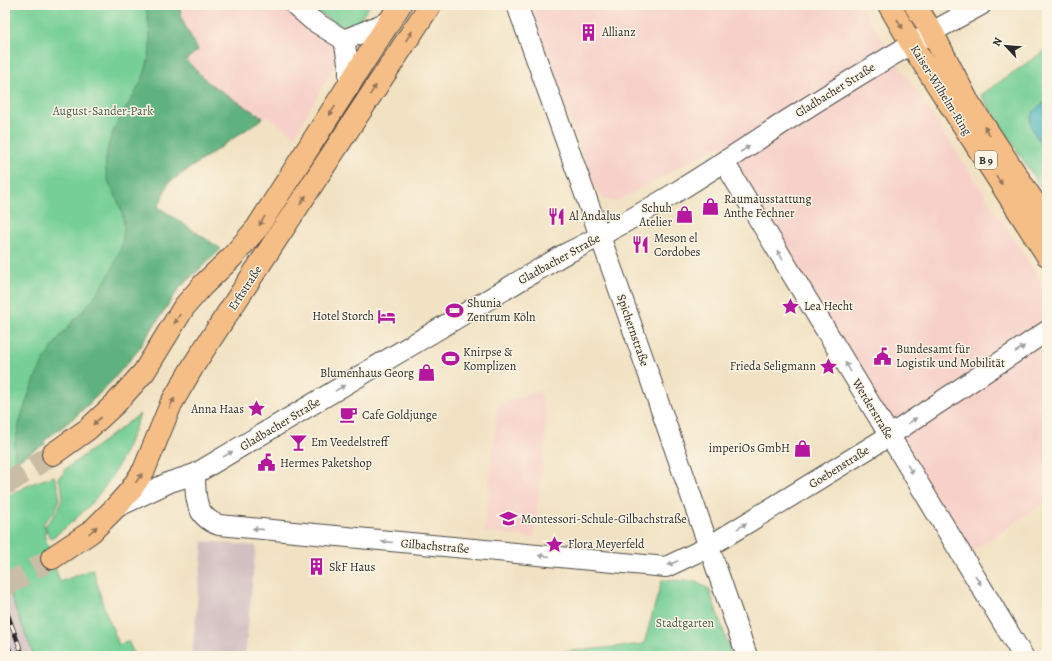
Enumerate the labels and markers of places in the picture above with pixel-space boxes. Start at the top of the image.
building icon: Allianz [579,22,599,42]
place label: Allianz [601,24,636,40]
place label: Raumausstattung Anthe Fechner [723,191,811,221]
shop icon: Raumausstattung Anthe Fechner [701,196,721,216]
place label: Schuh Atelier [638,200,673,230]
shop icon: Schuh Atelier [675,205,695,225]
restaurant icon: Al Andalus [546,206,566,226]
place label: Al Andalus [568,208,621,224]
place label: Meson el Cordobes [654,230,701,260]
restaurant icon: Meson el Cordobes [631,235,651,255]
place label: Shunia Zentrum Köln [467,295,536,325]
place icon: Lea Hecht [781,296,801,316]
place label: Lea Hecht [804,298,853,314]
sports icon: Shunia Zentrum Köln [444,300,464,320]
hotel icon: Hotel Storch [377,306,397,326]
place label: Hotel Storch [312,308,375,324]
place label: Bundesamt für Logistik und Mobilität [896,341,1005,371]
place label: Knirpse & Komplizen [463,344,517,374]
public building icon: Bundesamt für Logistik und Mobilität [873,346,893,366]
sports icon: Knirpse & Komplizen [440,349,460,369]
place icon: Frieda Seligmann [819,356,839,376]
place label: Frieda Seligmann [730,358,816,374]
shop icon: Blumenhaus Georg [417,363,437,383]
place label: Blumenhaus Georg [320,365,414,381]
place icon: Anna Haas [247,399,267,419]
place label: Anna Haas [190,401,244,417]
cafe icon: Cafe Goldjunge [339,405,359,425]
place label: Cafe Goldjunge [362,407,437,423]
bar icon: Em Veedelstreff [288,432,308,452]
place label: Em Veedelstreff [311,434,390,450]
shop icon: imperiOs GmbH [793,438,813,458]
place label: imperiOs GmbH [709,440,790,456]
public building icon: Hermes Paketshop [257,453,277,473]
place label: Hermes Paketshop [280,455,372,471]
school or university icon: Montessori-Schule-Gilbachstraße [498,509,518,529]
place label: Montessori-Schule-Gilbachstraße [521,511,687,527]
place icon: Flora Meyerfeld [545,534,565,554]
place label: Flora Meyerfeld [568,536,645,552]
building icon: SkF Haus [306,557,326,577]
place label: SkF Haus [329,559,376,575]

